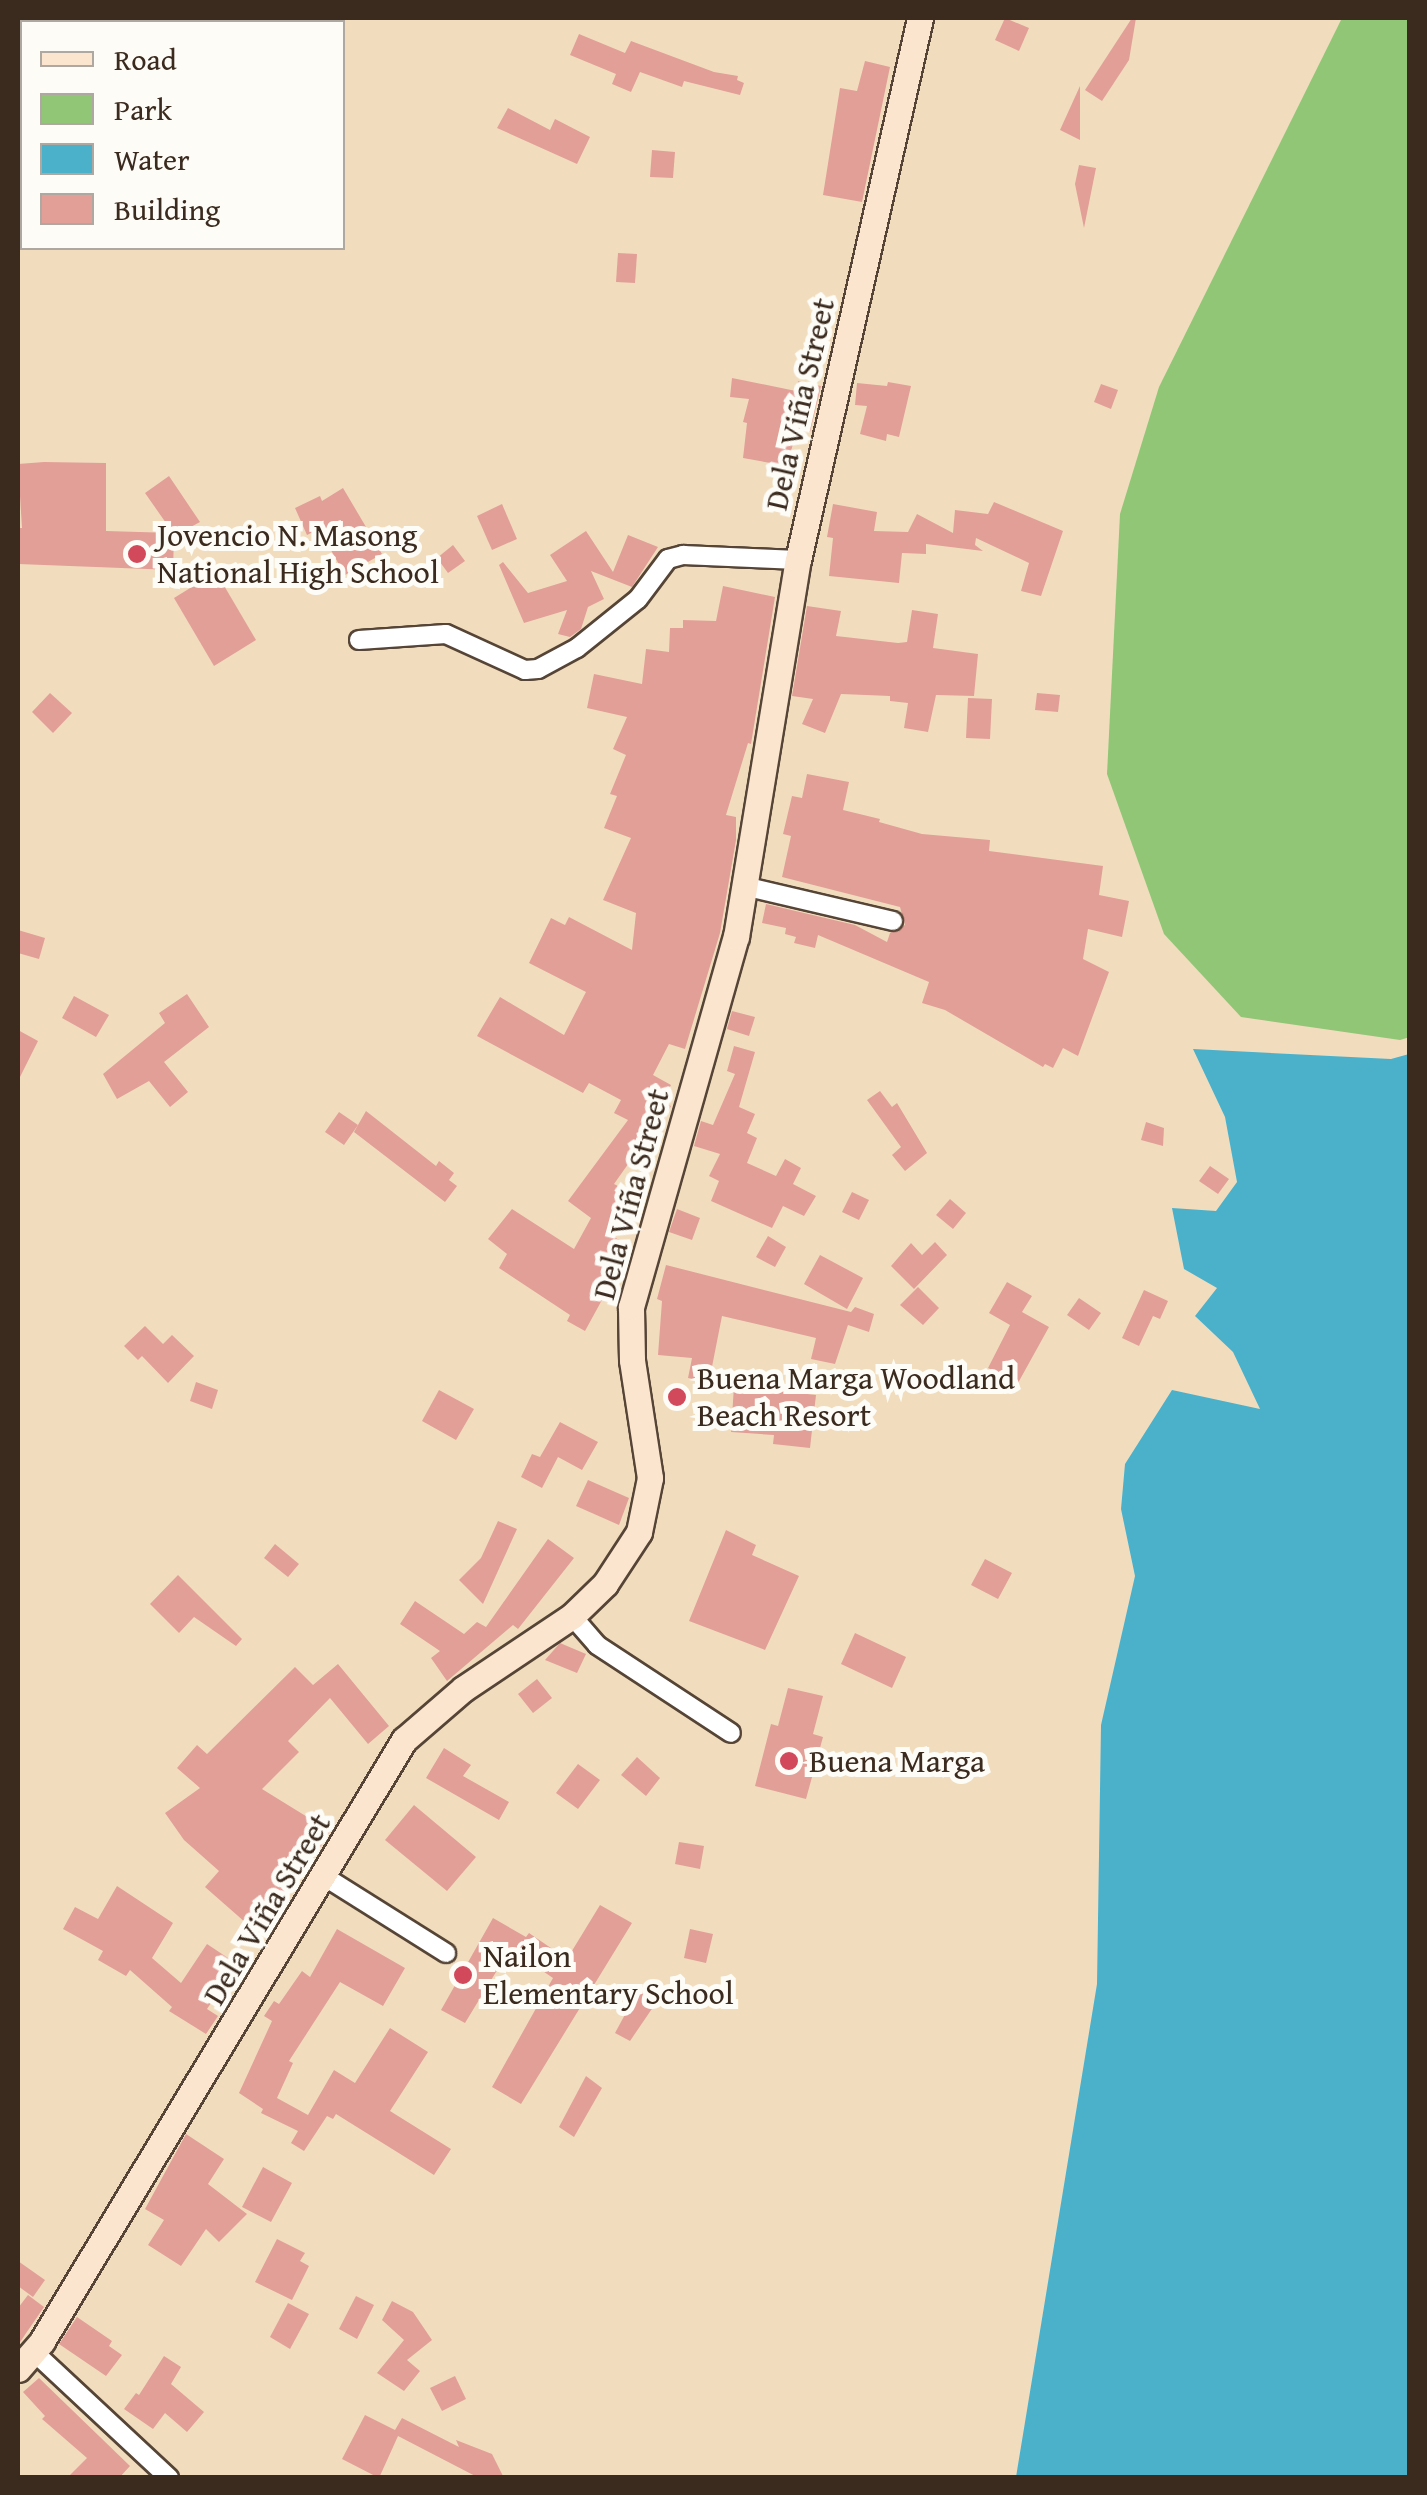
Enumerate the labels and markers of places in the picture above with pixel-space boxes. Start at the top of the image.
place label: Jovencio N. Masong National High School [157,517,439,592]
marker: Jovencio N. Masong National High School [126,543,148,565]
place label: Buena Marga Woodland Beach Resort [697,1360,1015,1435]
marker: Buena Marga Woodland Beach Resort [666,1386,688,1408]
place label: Buena Marga [809,1742,985,1780]
marker: Buena Marga [778,1750,800,1772]
place label: Nailon Elementary School [483,1938,734,2013]
marker: Nailon Elementary School [452,1964,474,1986]

